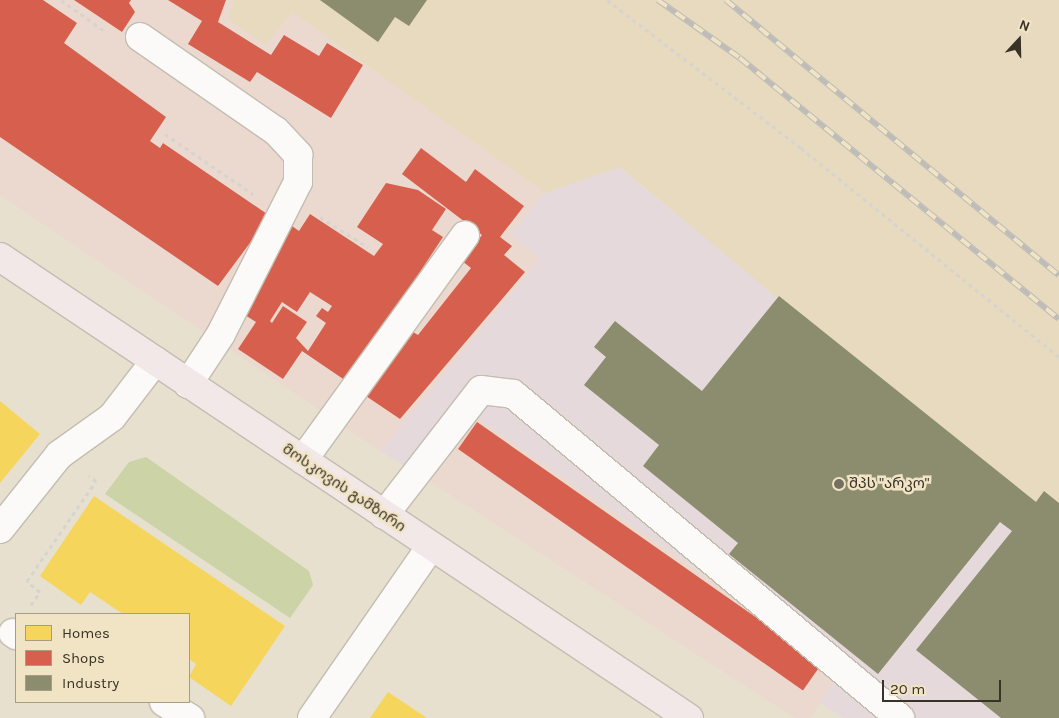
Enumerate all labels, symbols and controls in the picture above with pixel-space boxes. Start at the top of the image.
north arrow [994,15,1044,65]
text: N [1017,16,1032,35]
street label: მოსკოვის გამზირი [279,440,409,536]
place label: შპს "არკო" [849,475,929,493]
marker: შპს "არკო" [833,478,845,490]
legend [15,613,190,703]
text: Homes [62,624,110,642]
text: Shops [62,649,105,667]
scale bar [884,670,1003,702]
text: Industry [62,674,119,692]
text: 20 m [890,680,925,698]

